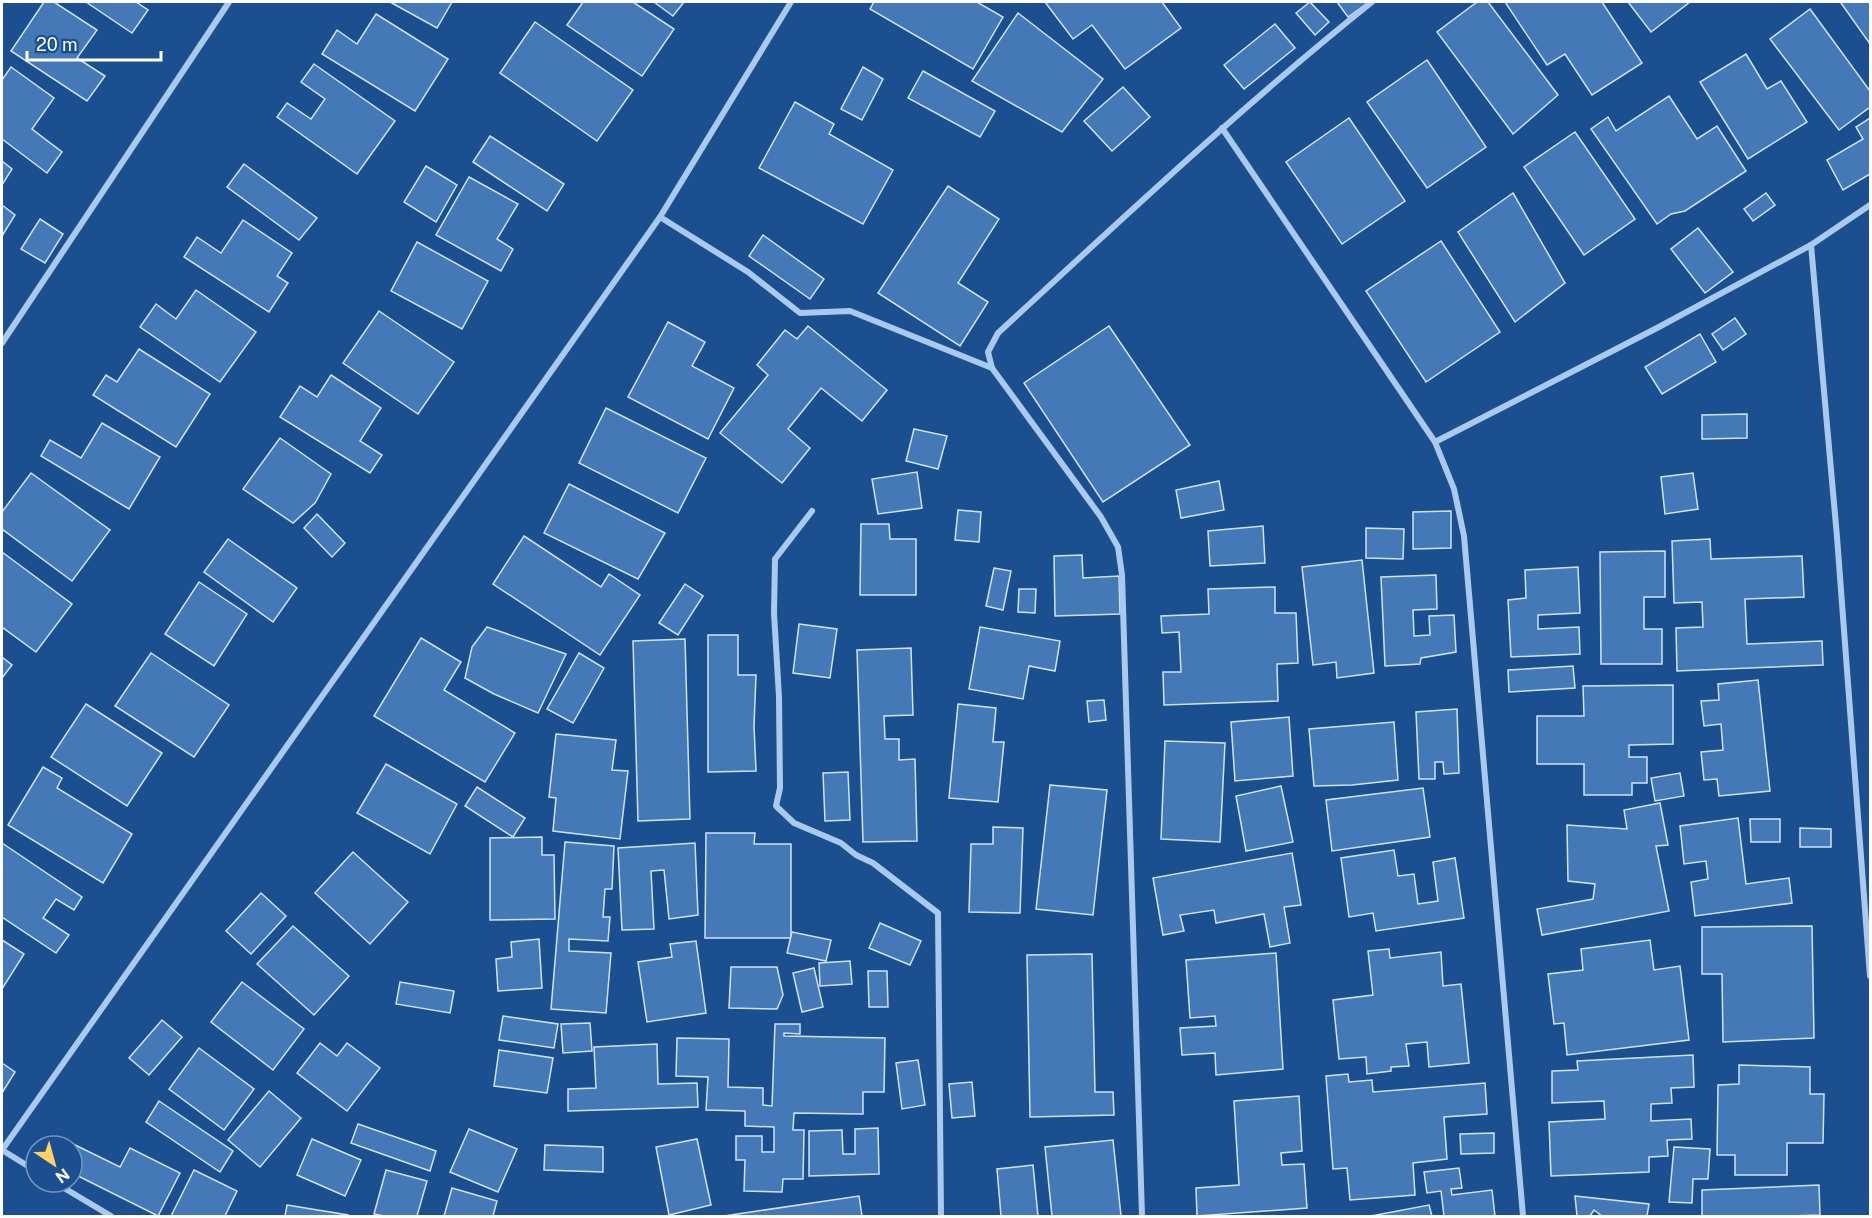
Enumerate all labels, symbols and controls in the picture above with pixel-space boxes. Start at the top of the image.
scale bar [27,24,160,62]
text: 20 m [36,34,78,55]
north arrow [24,1134,84,1194]
text: N [52,1164,73,1187]

